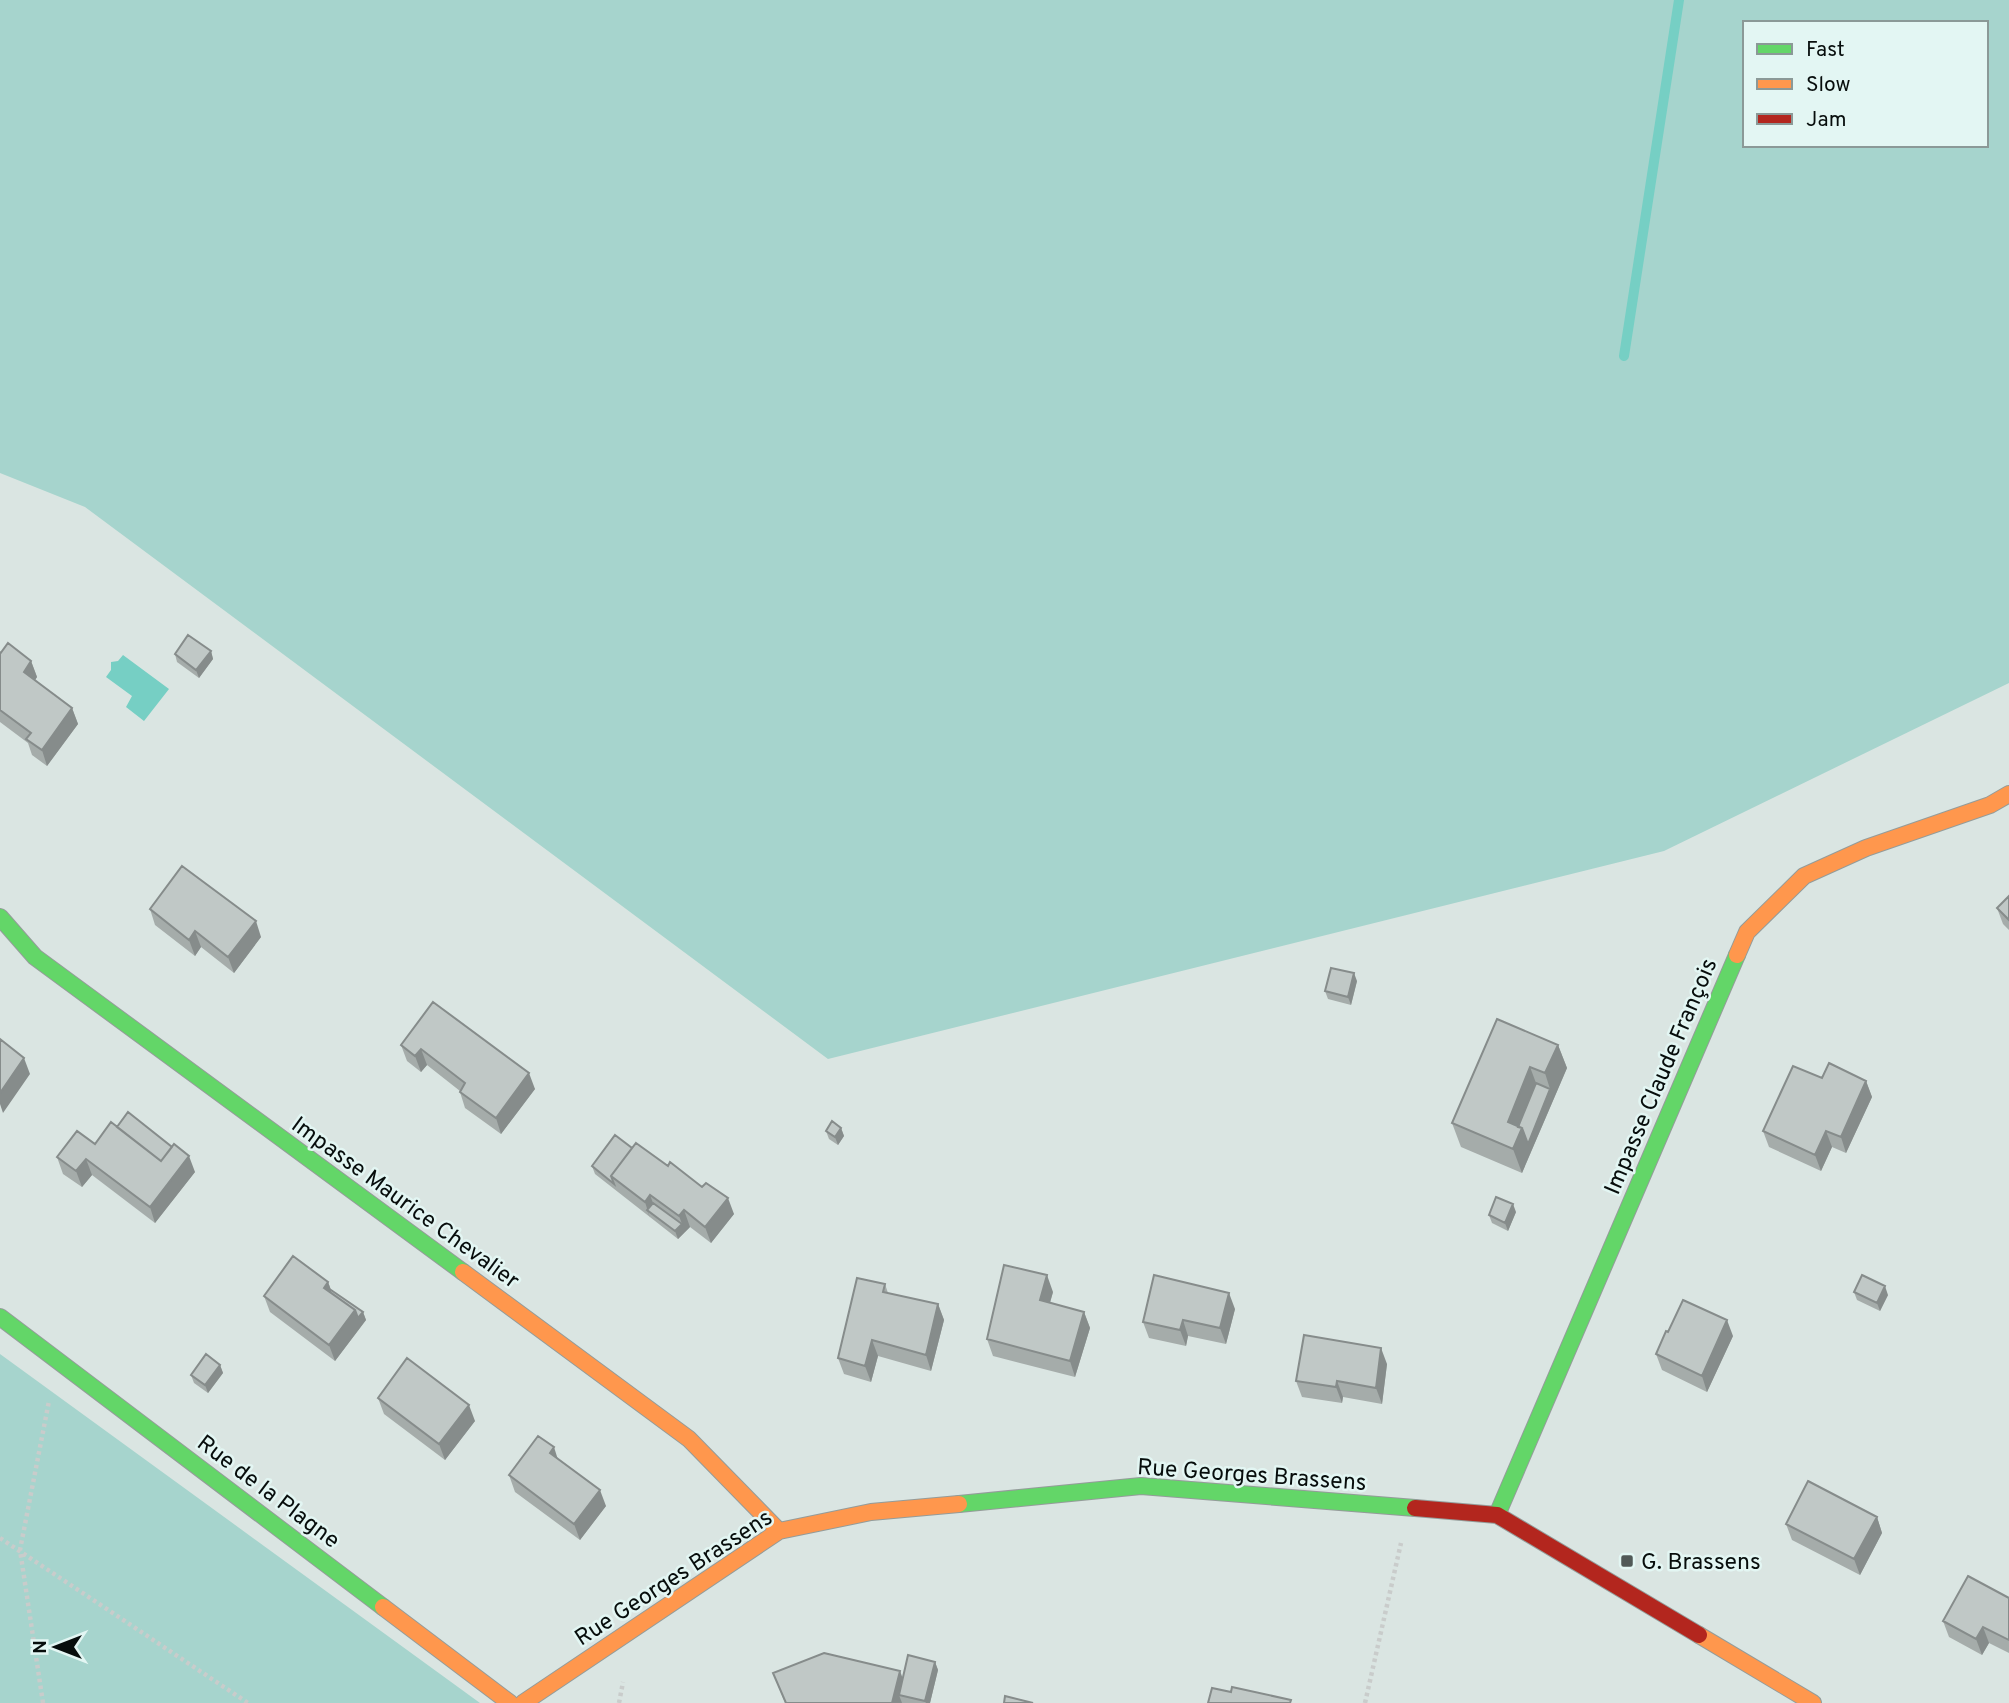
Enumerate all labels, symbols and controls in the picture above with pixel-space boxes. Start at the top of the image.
legend [1743,21,1988,147]
text: Fast [1806,37,1845,64]
text: Slow [1806,72,1851,99]
text: Jam [1806,107,1847,134]
street label: Impasse Claude François [1599,954,1725,1199]
street label: Impasse Maurice Chevalier [285,1112,524,1297]
street label: Rue de la Plagne [190,1430,345,1556]
street label: Rue Georges Brassens [1136,1454,1367,1499]
street label: Rue Georges Brassens [570,1504,779,1654]
place label: G. Brassens [1641,1549,1761,1578]
marker: G. Brassens [1619,1553,1635,1569]
north arrow [21,1612,91,1682]
text: N [29,1640,53,1654]

